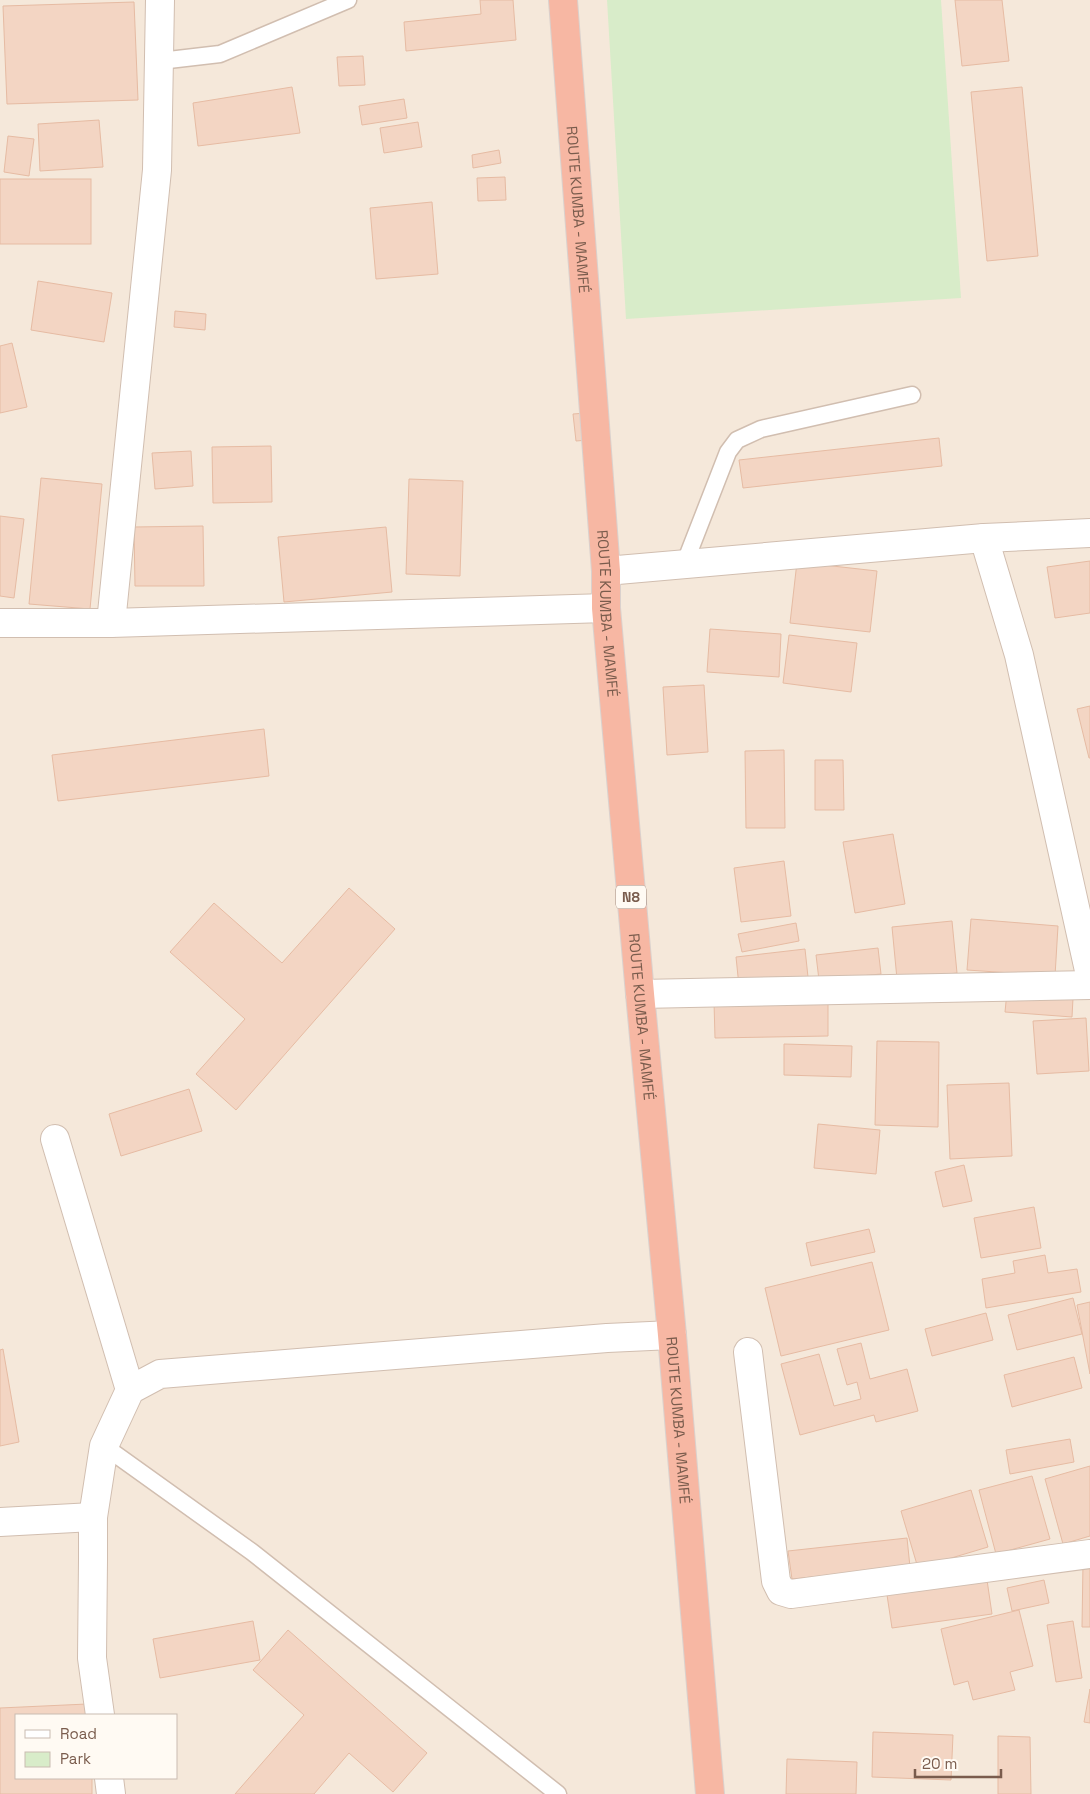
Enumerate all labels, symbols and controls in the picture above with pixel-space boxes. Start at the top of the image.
street label: ROUTE KUMBA - MAMFÉ [563,125,595,294]
street label: ROUTE KUMBA - MAMFÉ [593,529,623,698]
road number: N8 [616,886,646,909]
street label: ROUTE KUMBA - MAMFÉ [625,932,659,1101]
street label: ROUTE KUMBA - MAMFÉ [663,1336,695,1504]
legend [15,1714,178,1779]
text: Road [60,1724,97,1743]
scale bar [915,1746,1001,1778]
text: Park [60,1749,91,1768]
text: 20 m [922,1754,957,1773]

